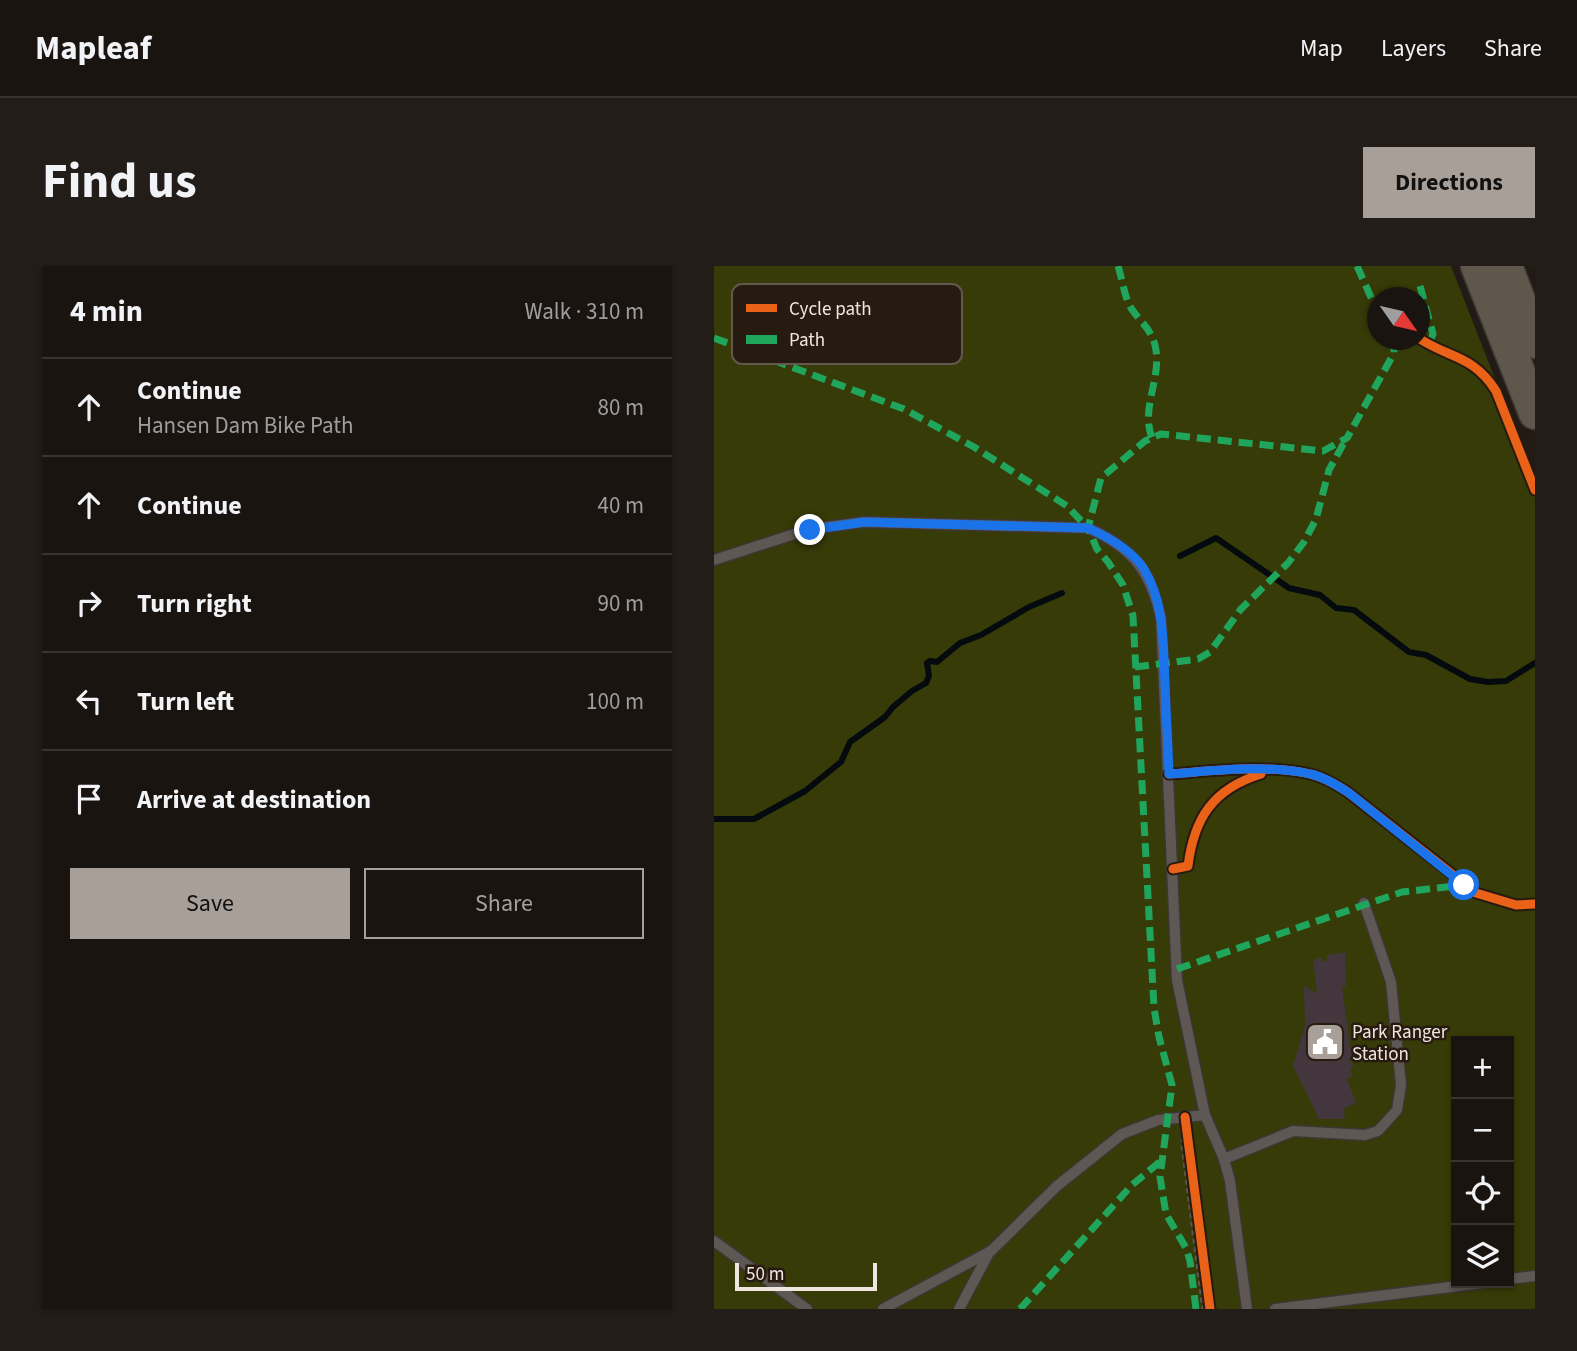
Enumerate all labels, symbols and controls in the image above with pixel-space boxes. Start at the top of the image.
text: Mapleaf [35,25,151,72]
text: Map [1300,31,1343,66]
text: Layers [1381,31,1446,66]
text: Share [1484,31,1542,66]
text: Find us [42,147,197,217]
button: Directions [1363,147,1535,218]
legend [732,284,962,364]
north arrow [1367,287,1430,350]
text: 4 min [70,290,143,333]
text: Walk · 310 m [525,295,644,328]
text: Cycle path [789,296,871,323]
text: Path [789,327,825,354]
text: Continue [137,372,242,409]
icon: ahead [70,388,108,426]
text: 80 m [597,391,644,424]
text: Hansen Dam Bike Path [137,409,354,442]
icon: ahead [70,486,108,524]
text: Continue [137,487,242,524]
text: 40 m [597,489,644,522]
route end [794,514,825,545]
icon: right [70,584,108,622]
text: Turn right [137,585,252,622]
text: 90 m [597,587,644,620]
icon: left [70,682,108,720]
text: Turn left [137,683,234,720]
text: 100 m [586,685,644,718]
icon: arrive [70,780,108,818]
text: Arrive at destination [137,781,371,818]
button: Save [70,868,350,939]
button: Share [364,868,644,939]
route start [1448,869,1479,900]
place label: Park Ranger Station [1352,1019,1448,1068]
public building icon: Park Ranger Station [1304,1021,1346,1063]
map controls [1451,1036,1514,1288]
button: + [1451,1036,1514,1099]
button: − [1451,1099,1514,1162]
button: locate [1451,1162,1514,1225]
button: layers [1451,1225,1514,1288]
scale bar [735,1260,877,1292]
text: 50 m [746,1261,784,1288]

